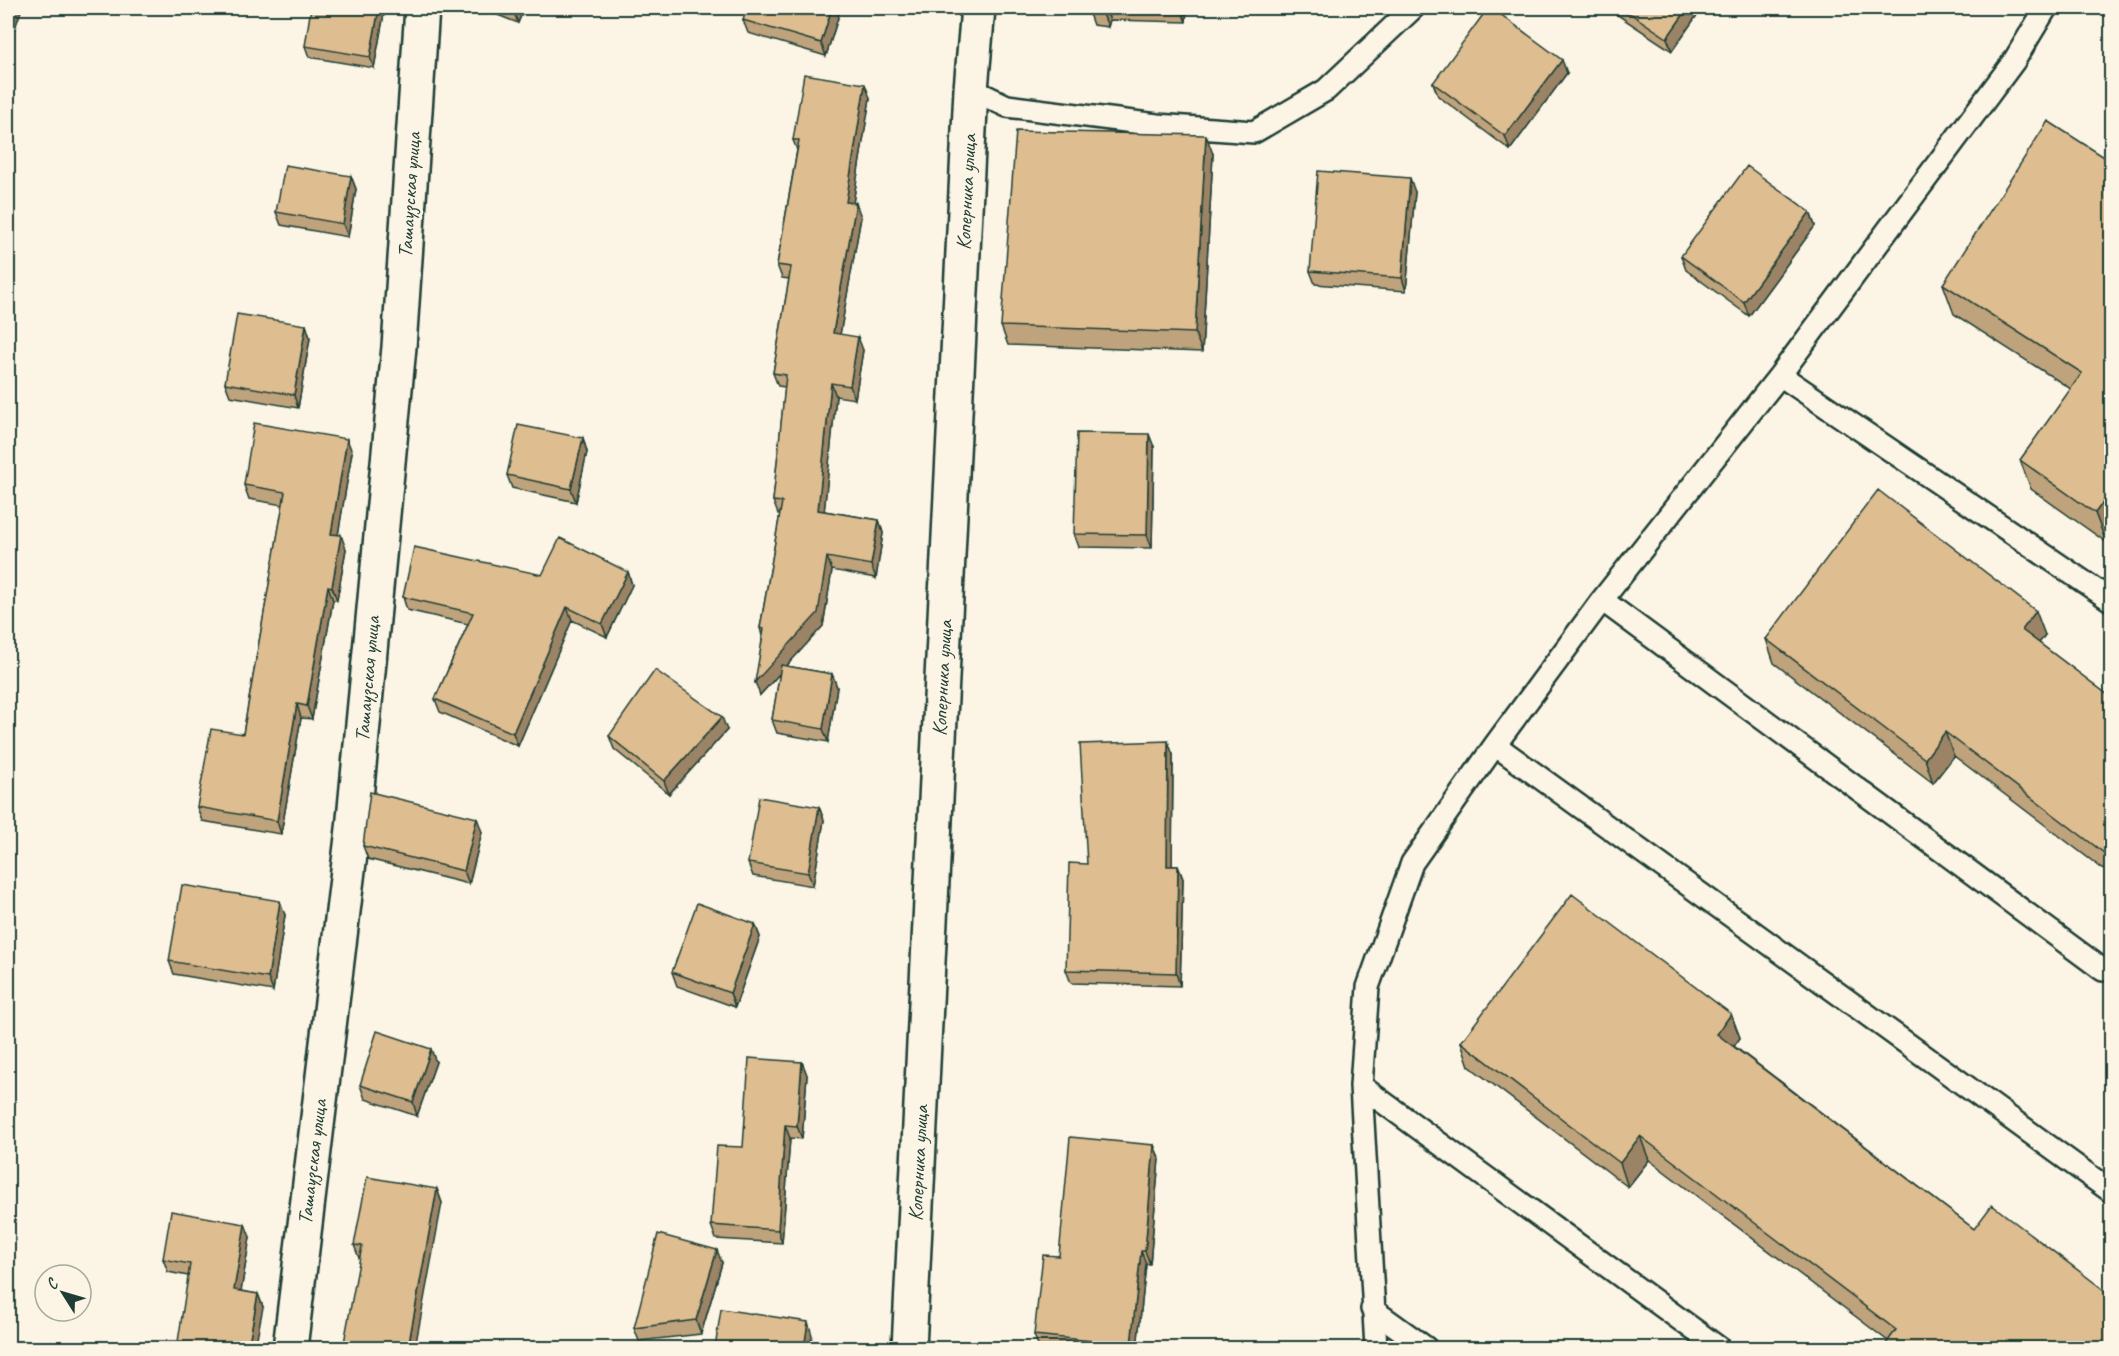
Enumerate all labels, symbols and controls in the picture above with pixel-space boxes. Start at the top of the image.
street label: Ташаузская улица [392,130,426,259]
street label: Коперника улица [950,132,982,250]
street label: Ташаузская улица [349,614,386,743]
street label: Коперника улица [926,618,958,736]
street label: Ташаузская улица [291,1096,333,1226]
street label: Коперника улица [902,1103,934,1221]
north arrow [33,1263,93,1323]
text: С [41,1274,63,1294]

